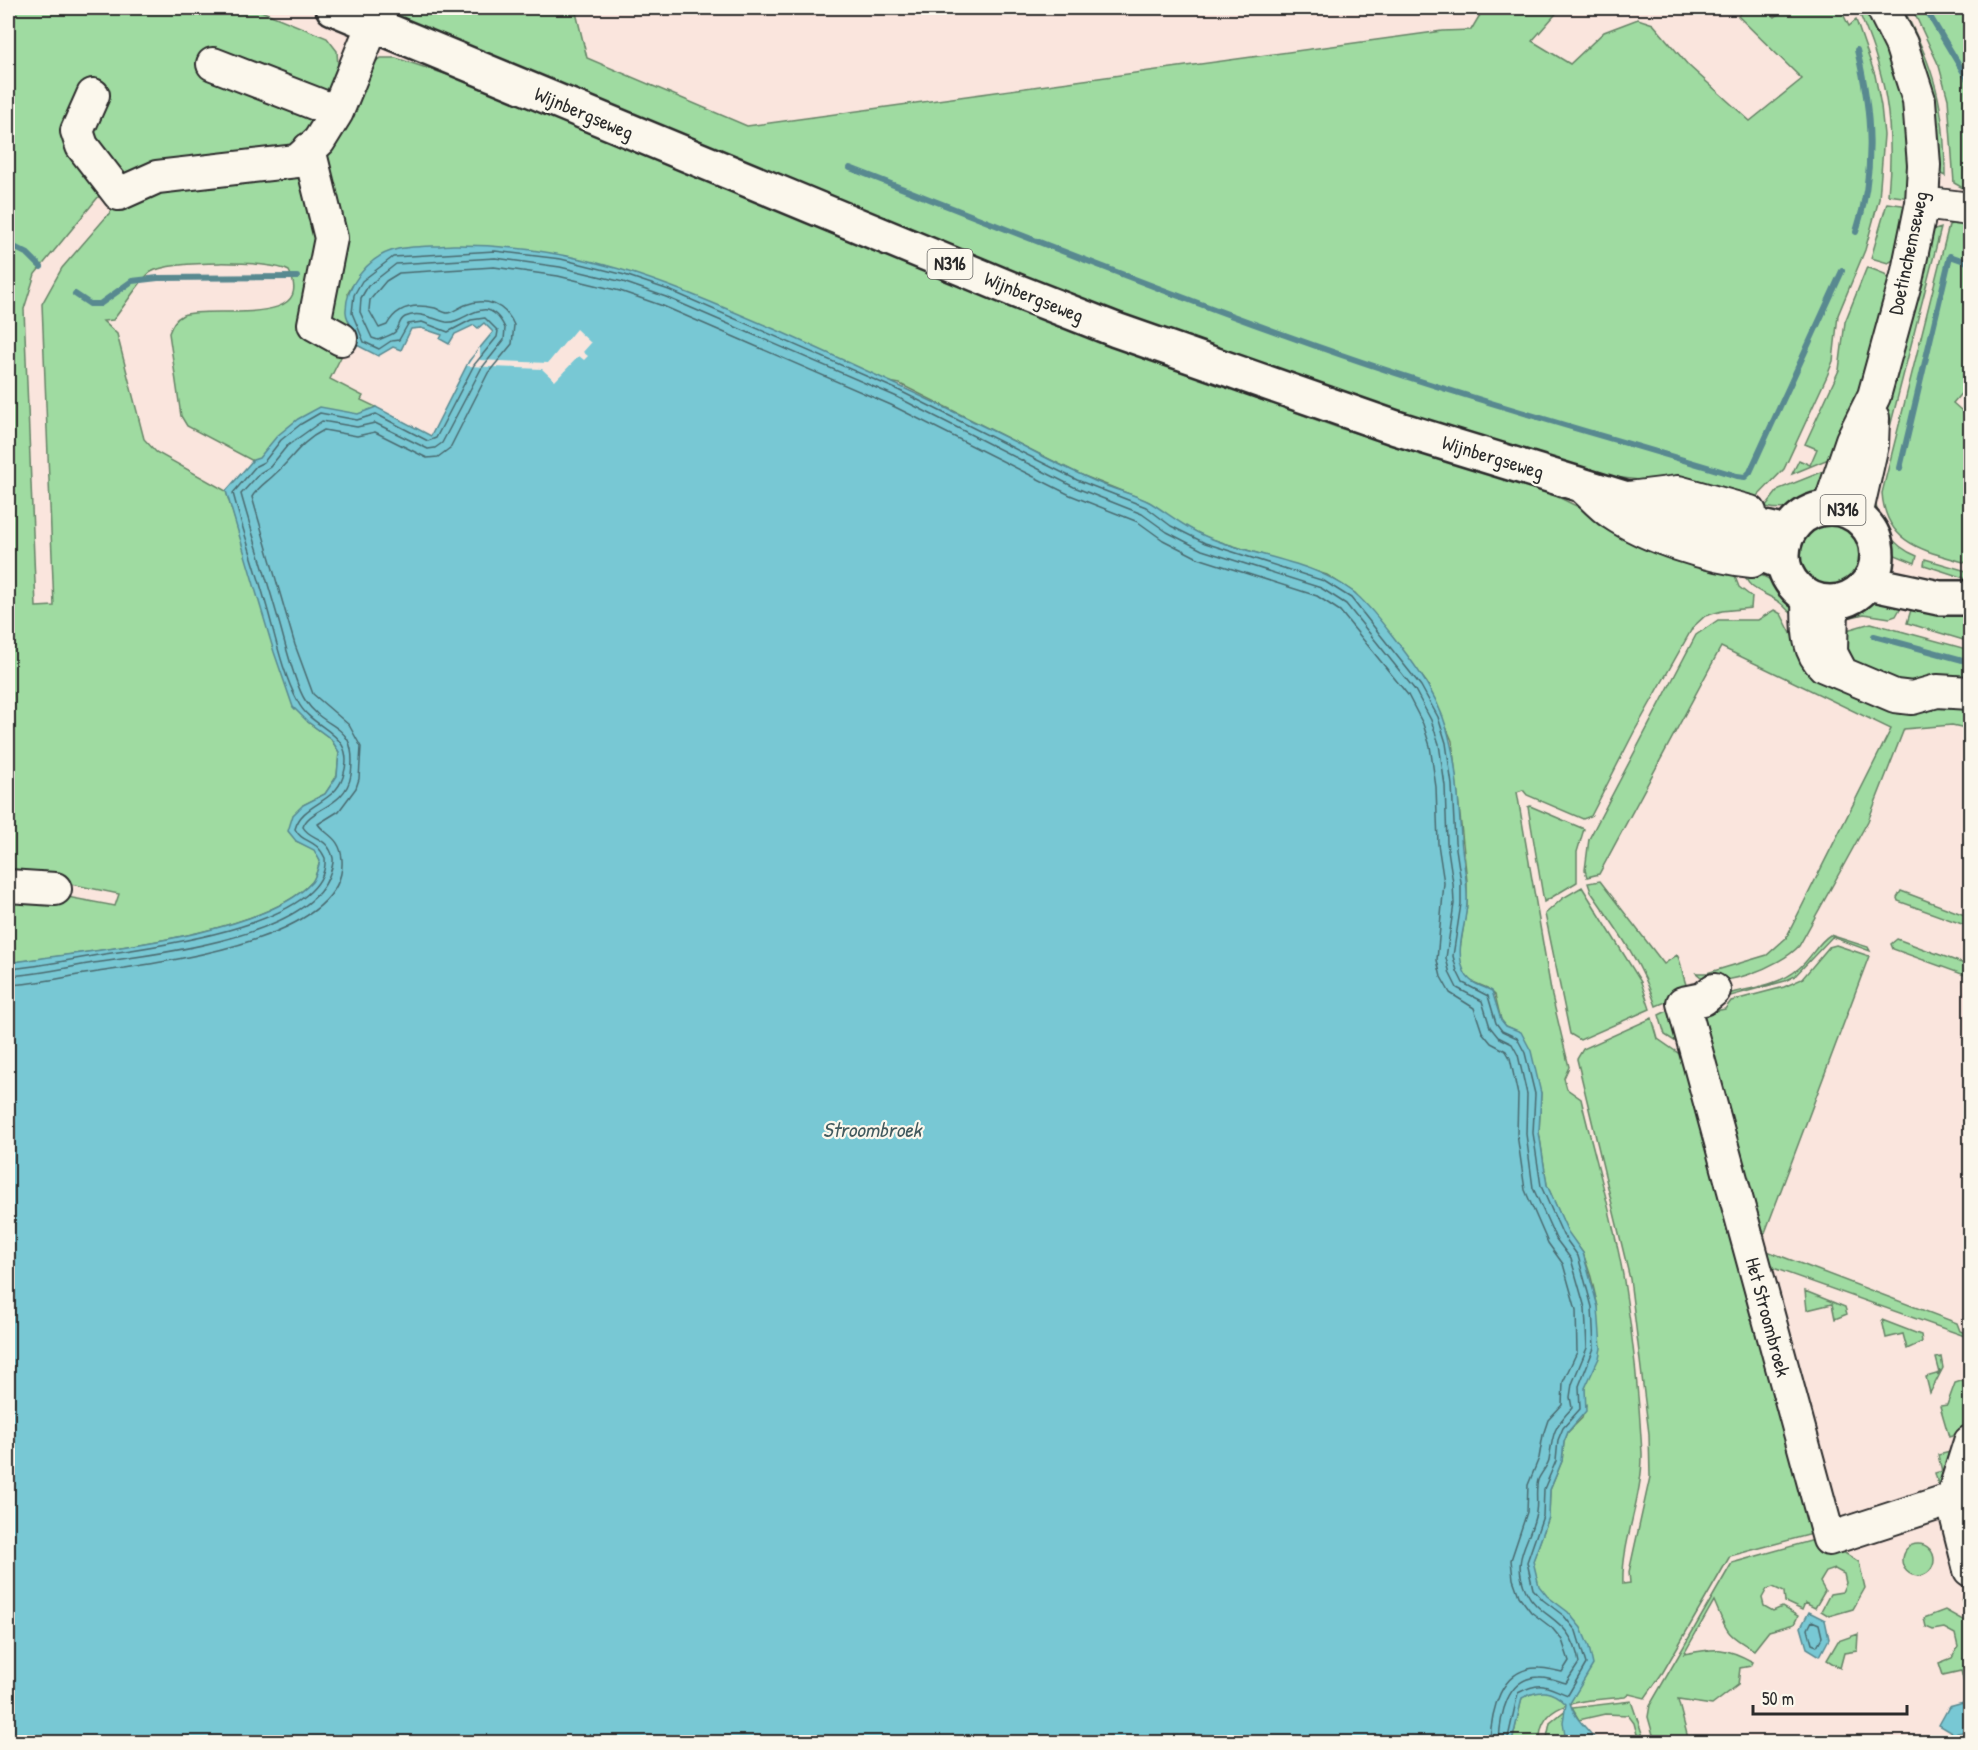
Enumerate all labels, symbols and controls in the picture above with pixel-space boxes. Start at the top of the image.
street label: Wijnbergseweg [531,80,638,146]
street label: Doetinchemseweg [1881,189,1934,317]
road number: N316 [928,249,972,279]
street label: Wijnbergseweg [980,264,1088,329]
street label: Wijnbergseweg [1439,428,1547,485]
road number: N316 [1820,495,1866,525]
water label: Stroombroek [823,1115,923,1144]
street label: Het Stroombroek [1740,1254,1797,1380]
scale bar [1753,1678,1908,1716]
text: 50 m [1762,1686,1794,1711]

